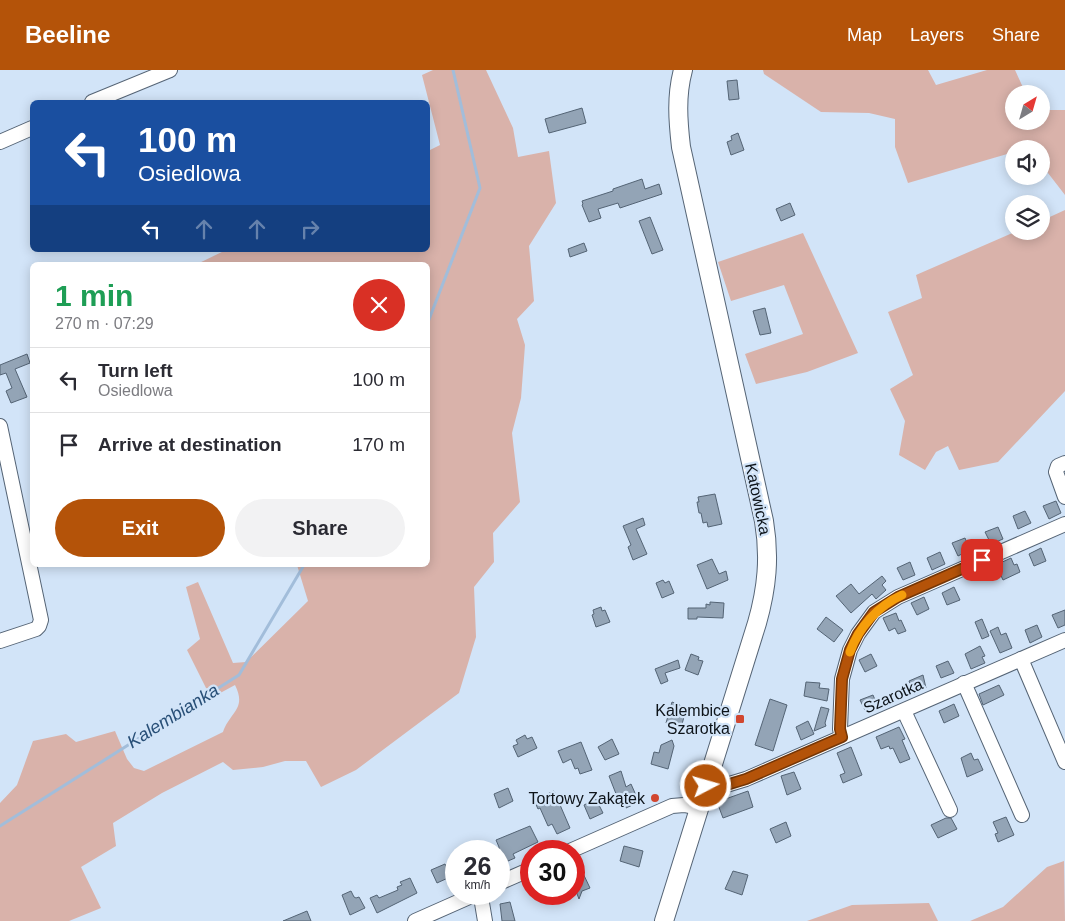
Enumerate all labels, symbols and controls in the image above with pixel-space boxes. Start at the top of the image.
text: Beeline [25,21,110,48]
text: Map [847,25,882,45]
text: Layers [910,25,964,45]
text: Share [992,25,1040,45]
north arrow [1005,85,1050,130]
map controls [1005,85,1050,240]
icon: left [55,120,120,185]
text: 100 m [138,120,237,159]
button: sound [1005,140,1050,185]
text: Osiedlowa [138,161,241,186]
button: layers [1005,195,1050,240]
icon: left [137,215,165,243]
icon: ahead [190,215,218,243]
icon: ahead [243,215,271,243]
icon: right [296,215,324,243]
text: 1 min [55,279,133,312]
button: close [353,279,405,331]
text: 270 m · 07:29 [55,315,154,332]
text: Turn left [98,360,173,381]
icon: left [55,366,83,394]
text: 100 m [352,369,405,390]
text: Osiedlowa [98,382,173,399]
icon: arrive [55,431,83,459]
text: Arrive at destination [98,434,282,455]
text: 170 m [352,434,405,455]
street label: Katowicka [742,462,774,537]
button: Exit [55,499,225,557]
button: Share [235,499,405,557]
pin [961,539,1003,581]
icon: arrive [968,546,996,574]
street label: Szarotka [861,675,925,717]
water label: Kalembianka [124,680,222,752]
place label: Kalembice Szarotka [655,702,730,737]
marker: Kalembice Szarotka [734,713,746,725]
position arrow [679,759,731,811]
place label: Tortowy Zakątek [529,790,646,807]
marker: Tortowy Zakątek [649,792,661,804]
speed limit sign: 30 [520,840,585,905]
text: 26 [464,852,491,880]
text: km/h [464,878,491,892]

